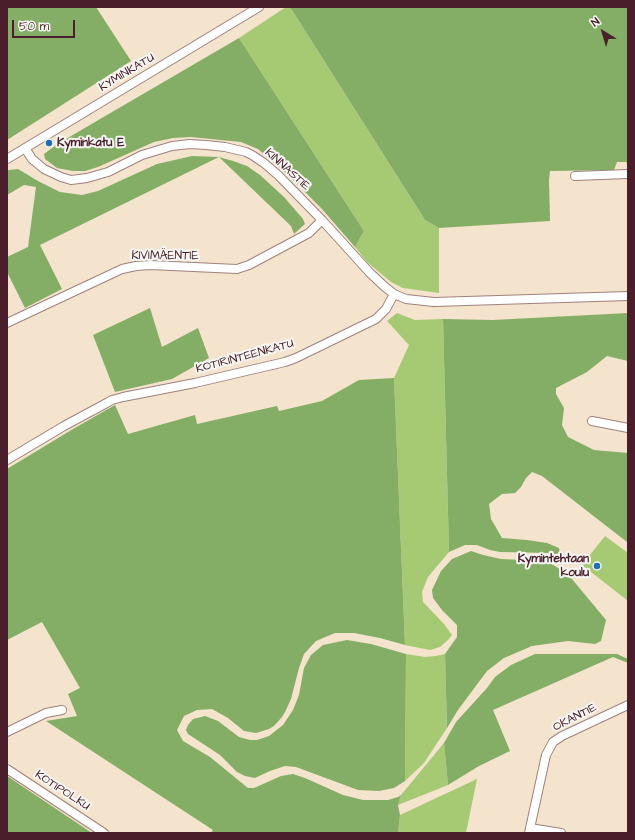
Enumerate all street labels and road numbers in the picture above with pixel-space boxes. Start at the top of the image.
street label: KYMINKATU [97,51,157,95]
street label: KINNASTIE [261,146,313,194]
street label: KIVIMÄENTIE [131,249,199,263]
street label: KOTIRINTEENKATU [194,337,296,377]
street label: OKANTIE [551,701,599,735]
street label: KOTIPOLKU [32,768,92,814]

